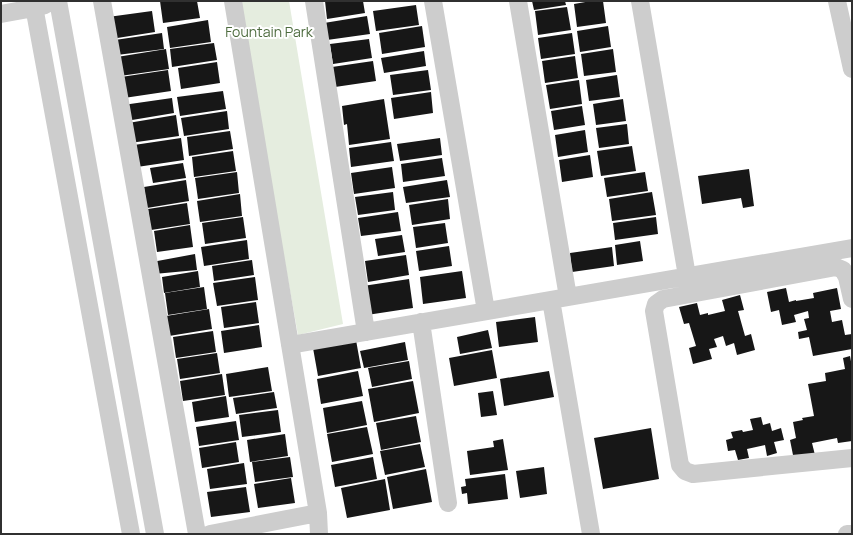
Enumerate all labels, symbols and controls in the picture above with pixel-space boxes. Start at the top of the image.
park label: Fountain Park [225,22,314,41]

